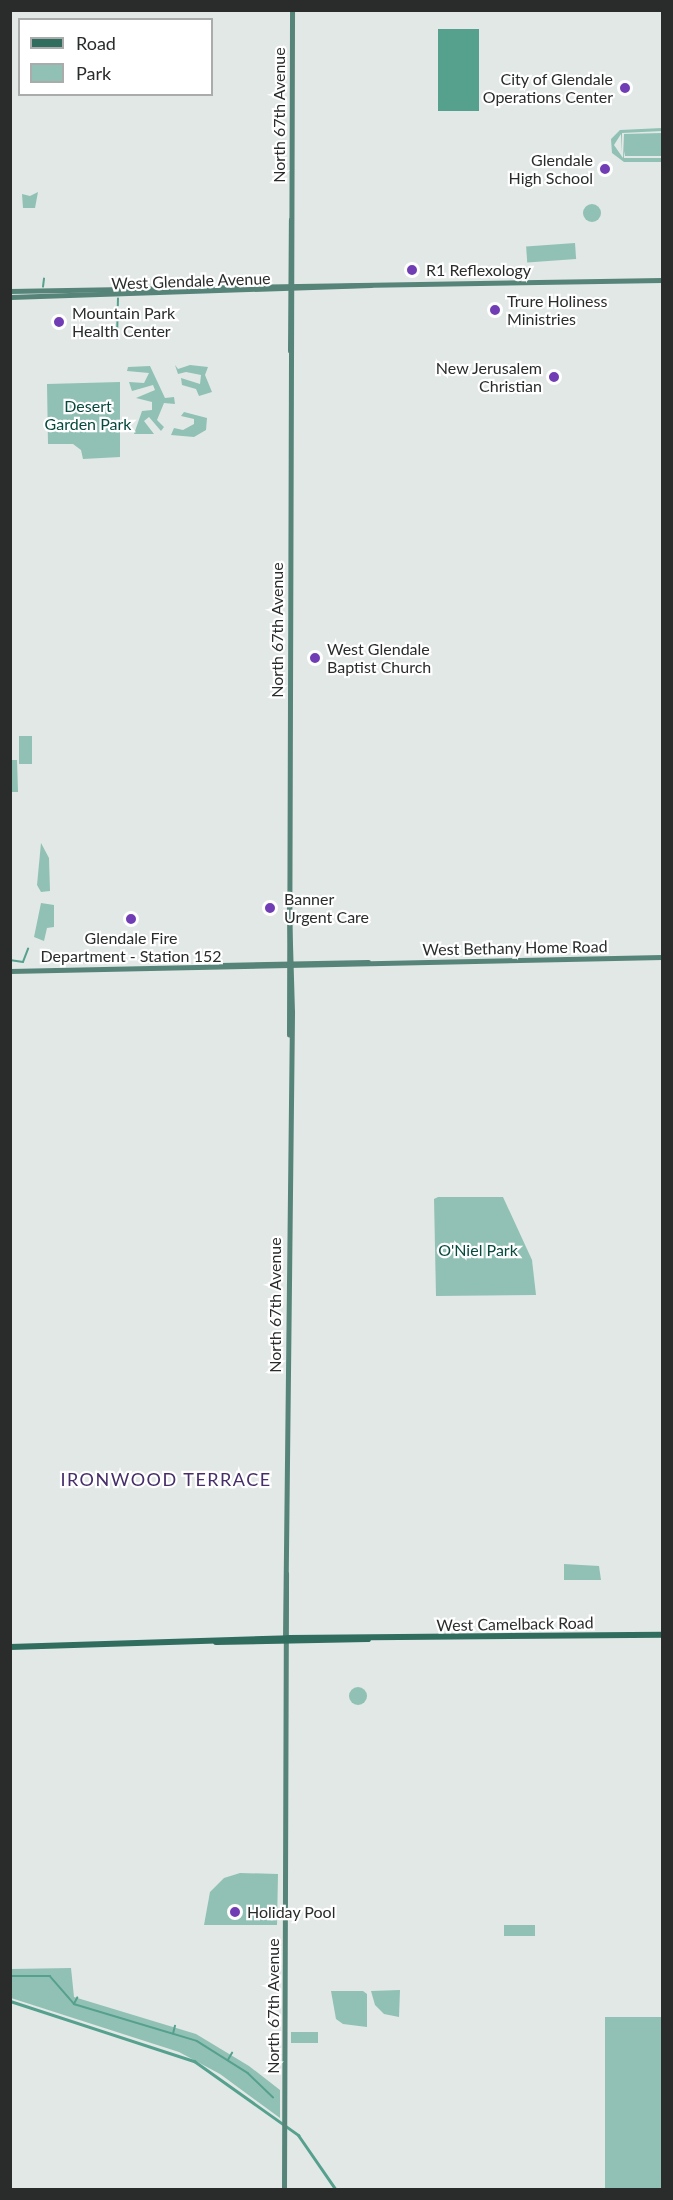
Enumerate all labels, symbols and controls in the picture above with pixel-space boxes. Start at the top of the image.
legend [18,18,213,96]
text: Road [76,32,116,54]
street label: North 67th Avenue [269,47,289,183]
text: Park [76,62,111,84]
place label: City of Glendale Operations Center [483,69,613,107]
marker: City of Glendale Operations Center [618,81,632,95]
place label: Glendale High School [509,150,593,188]
marker: Glendale High School [598,162,612,176]
place label: R1 Reflexology [426,260,531,280]
marker: R1 Reflexology [403,261,421,279]
street label: West Glendale Avenue [111,269,271,293]
place label: Trure Holiness Ministries [507,291,607,329]
place label: Mountain Park Health Center [72,303,175,341]
marker: Trure Holiness Ministries [488,303,502,317]
marker: Mountain Park Health Center [50,313,68,331]
place label: New Jerusalem Christian [435,358,542,396]
marker: New Jerusalem Christian [547,370,561,384]
park label: Desert Garden Park [45,396,131,434]
street label: North 67th Avenue [267,562,287,698]
place label: West Glendale Baptist Church [327,639,431,677]
marker: West Glendale Baptist Church [308,651,322,665]
place label: Banner Urgent Care [284,889,369,927]
marker: Banner Urgent Care [261,899,279,917]
marker: Glendale Fire Department - Station 152 [124,912,138,926]
place label: Glendale Fire Department - Station 152 [41,928,221,966]
street label: West Bethany Home Road [422,937,608,959]
street label: North 67th Avenue [265,1237,285,1373]
park label: O'Niel Park [438,1240,518,1260]
district label: IRONWOOD TERRACE [60,1468,272,1490]
street label: West Camelback Road [436,1613,594,1635]
place label: Holiday Pool [247,1902,336,1922]
marker: Holiday Pool [228,1905,242,1919]
street label: North 67th Avenue [263,1938,283,2074]

